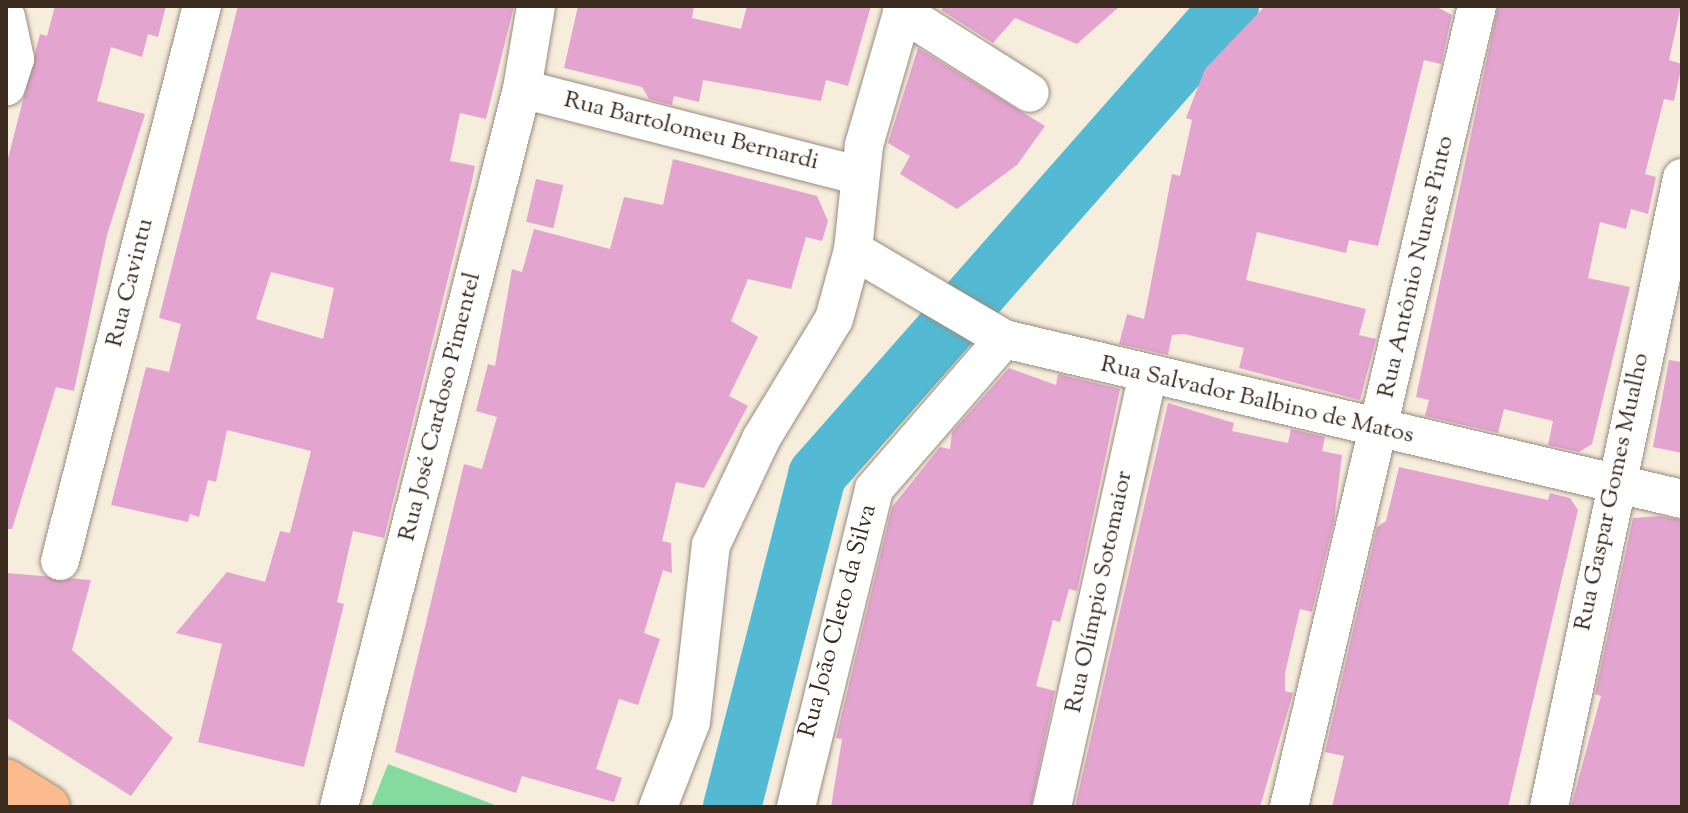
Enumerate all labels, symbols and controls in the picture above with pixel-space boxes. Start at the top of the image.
street label: Rua Bartolomeu Bernardi [561,86,821,178]
street label: Rua Antônio Nunes Pinto [1373,133,1461,401]
street label: Rua Cavintu [101,216,161,350]
street label: Rua José Cardoso Pimentel [394,270,488,544]
street label: Rua Salvador Balbino de Matos [1098,351,1416,451]
street label: Rua Gaspar Gomes Mualho [1569,351,1657,633]
street label: Rua Olímpio Sotomaior [1060,468,1140,716]
street label: Rua João Cleto da Silva [794,501,884,741]

